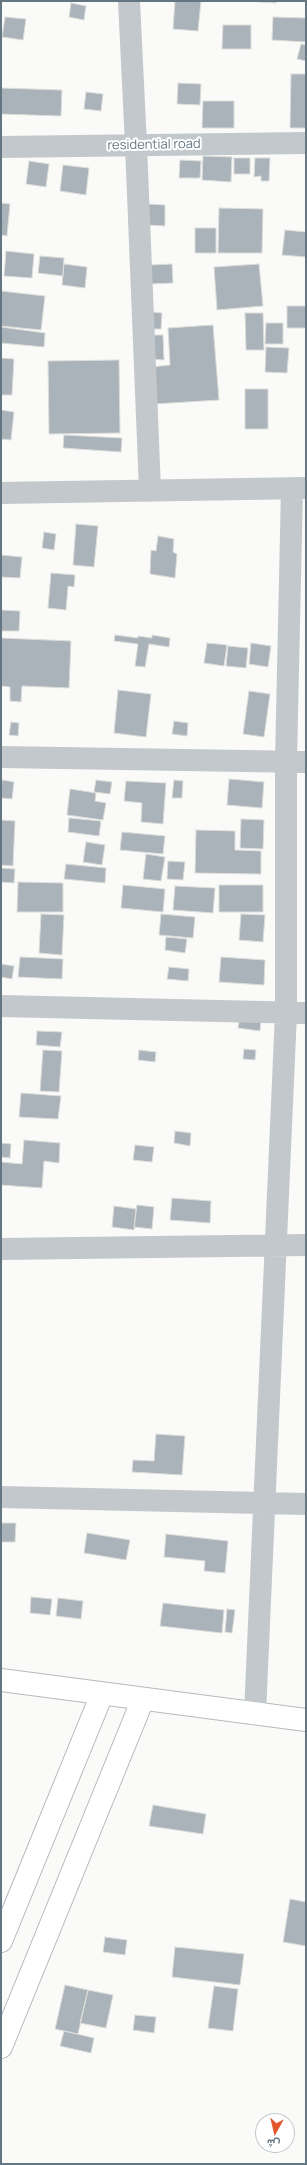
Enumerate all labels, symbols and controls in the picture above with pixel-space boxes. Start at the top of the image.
street label: residential road [107,136,201,154]
north arrow [255,2113,295,2153]
text: ش [266,2136,281,2153]

